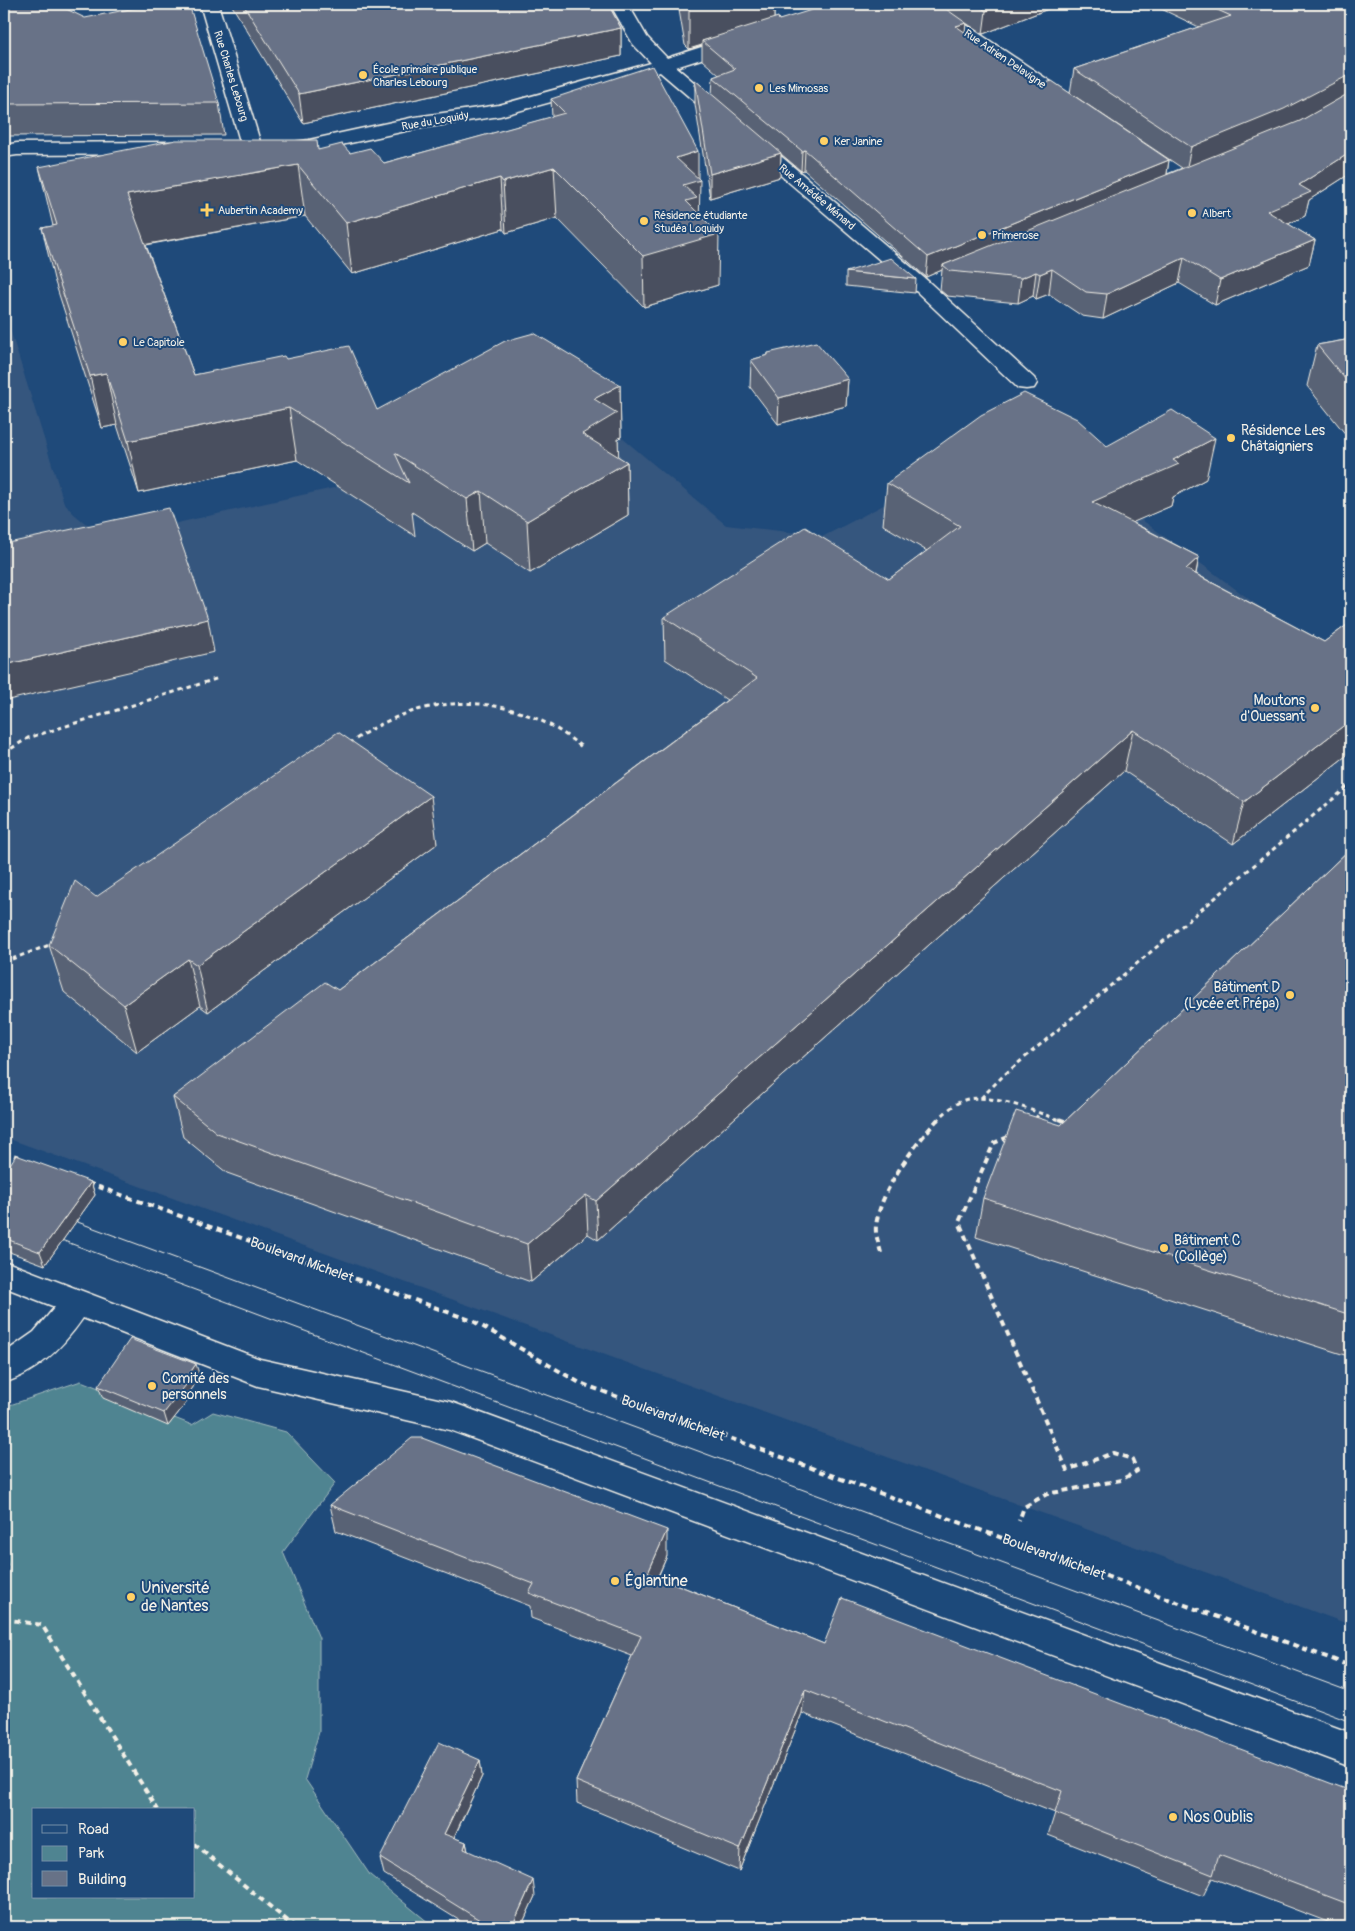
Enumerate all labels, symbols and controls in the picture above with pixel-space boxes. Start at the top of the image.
street label: Rue Adrien Delavigne [962,27,1049,92]
street label: Rue Charles Lebourg [211,29,251,123]
place label: École primaire publique Charles Lebourg [373,63,478,89]
marker: École primaire publique Charles Lebourg [357,69,369,81]
marker: Les Mimosas [753,82,765,94]
place label: Les Mimosas [769,82,828,95]
street label: Rue du Loquidy [400,109,470,133]
marker: Ker Janine [818,135,830,147]
place label: Ker Janine [834,135,883,148]
street label: Rue Amédée Ménard [776,161,858,233]
marker: Aubertin Academy [200,203,214,217]
place label: Aubertin Academy [218,204,303,217]
marker: Albert [1186,207,1198,219]
place label: Albert [1202,207,1232,220]
place label: Résidence étudiante Studéa Loquidy [654,209,748,235]
marker: Résidence étudiante Studéa Loquidy [638,215,650,227]
marker: Primerose [976,229,988,241]
place label: Primerose [992,229,1039,242]
marker: Le Capitole [117,336,129,348]
place label: Le Capitole [133,336,185,349]
place label: Résidence Les Châtaigniers [1241,422,1326,455]
marker: Résidence Les Châtaigniers [1225,432,1237,444]
place label: Moutons d'Ouessant [1241,692,1306,725]
marker: Moutons d'Ouessant [1309,702,1321,714]
place label: Bâtiment D (Lycée et Prépa) [1184,979,1280,1012]
marker: Bâtiment D (Lycée et Prépa) [1284,989,1296,1001]
place label: Bâtiment C (Collège) [1174,1232,1241,1265]
street label: Boulevard Michelet [248,1233,357,1287]
marker: Bâtiment C (Collège) [1158,1242,1170,1254]
place label: Comité des personnels [162,1370,230,1403]
marker: Comité des personnels [146,1380,158,1392]
street label: Boulevard Michelet [619,1391,728,1445]
street label: Boulevard Michelet [1000,1530,1109,1584]
place label: Églantine [625,1571,688,1591]
marker: Églantine [609,1575,621,1587]
place label: Université de Nantes [141,1578,210,1616]
marker: Université de Nantes [125,1591,137,1603]
place label: Nos Oublis [1183,1807,1253,1827]
legend [32,1808,195,1898]
marker: Nos Oublis [1167,1811,1179,1823]
text: Road [78,1820,109,1839]
text: Park [78,1844,105,1863]
text: Building [78,1870,126,1889]

